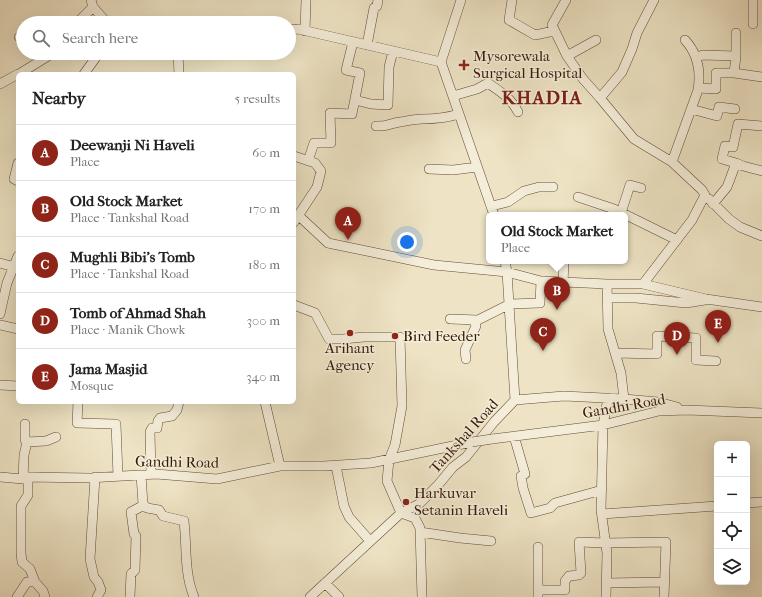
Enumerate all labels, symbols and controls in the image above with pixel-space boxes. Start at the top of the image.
search box [16,16,296,60]
icon: search [30,27,52,49]
text: Search here [62,29,138,47]
place label: Mysorewala Surgical Hospital [473,47,583,82]
marker: Mysorewala Surgical Hospital [458,59,470,71]
district label: KHADIA [501,87,583,109]
text: Nearby [32,88,86,108]
text: 5 results [235,91,280,106]
text: Deewanji Ni Haveli [70,136,195,154]
text: A [41,145,49,160]
text: 60 m [252,145,280,160]
text: Place [70,154,100,169]
text: Old Stock Market [70,192,183,210]
text: B [41,201,49,216]
text: 170 m [248,201,280,216]
pin: A [335,207,361,240]
text: Place · Tankshal Road [70,210,189,225]
popup [486,212,628,264]
text: Old Stock Market [501,222,613,240]
your location [397,232,417,252]
text: Place [501,240,530,255]
text: Mughli Bibi's Tomb [70,248,195,266]
text: C [41,257,49,272]
text: 180 m [248,257,280,272]
text: Place · Tankshal Road [70,266,189,281]
pin: B [544,277,570,310]
text: Tomb of Ahmad Shah [70,304,206,322]
pin: E [705,310,731,343]
text: D [40,313,50,328]
text: 300 m [247,313,280,328]
pin: C [530,318,556,351]
text: Place · Manik Chowk [70,322,185,337]
pin: D [664,322,690,355]
place label: Bird Feeder [403,327,480,345]
marker: Arihant Agency [345,328,355,338]
marker: Bird Feeder [390,331,400,341]
place label: Arihant Agency [324,339,376,374]
text: Jama Masjid [70,360,147,378]
text: E [41,369,49,384]
text: 340 m [246,369,280,384]
text: Mosque [70,378,114,393]
street label: Gandhi Road [581,390,668,422]
street label: Tankshal Road [426,395,503,477]
map controls [714,441,750,585]
button: + [714,441,750,477]
street label: Gandhi Road [135,452,220,472]
button: − [714,477,750,513]
place label: Harkuvar Setanin Haveli [414,484,509,519]
marker: Harkuvar Setanin Haveli [401,497,411,507]
button: locate [714,513,750,549]
button: layers [714,549,750,585]

